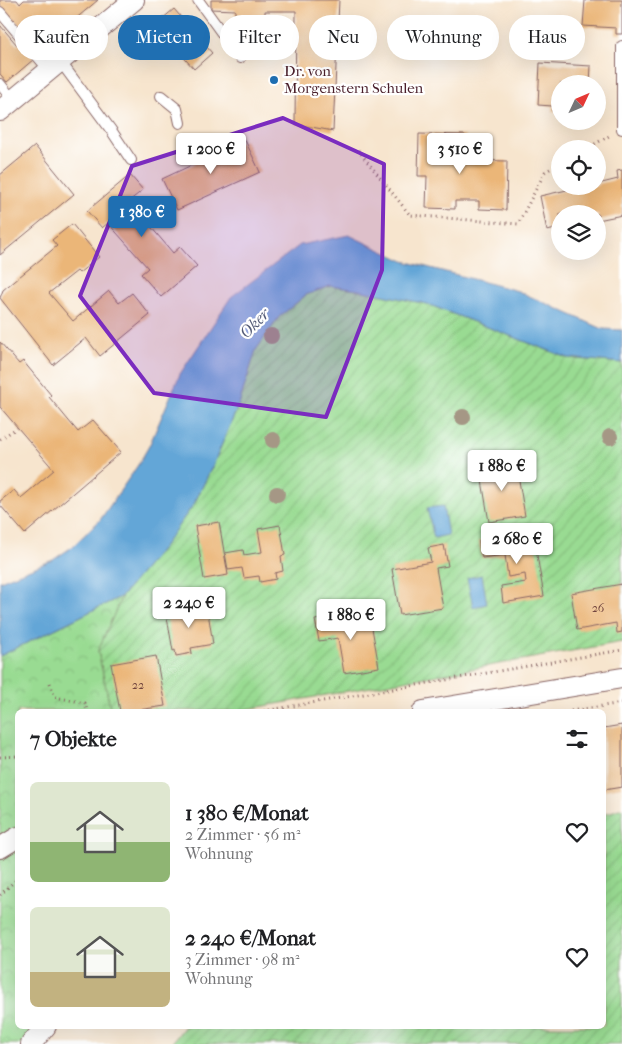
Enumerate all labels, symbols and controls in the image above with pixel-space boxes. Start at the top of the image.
chip: Kaufen [15,15,108,60]
chip: Mieten [118,15,210,60]
chip: Filter [220,15,299,60]
chip: Neu [309,15,377,60]
chip: Wohnung [387,15,499,60]
chip: Haus [509,15,585,60]
place label: Dr. von Morgenstern Schulen [284,62,424,97]
marker: Dr. von Morgenstern Schulen [268,74,280,86]
north arrow [551,75,606,130]
map controls [551,75,606,260]
pin: 1 200 € [165,132,257,175]
pin: 3 510 € [414,132,506,175]
text: 1 200 € [187,139,235,158]
text: 3 510 € [438,139,482,158]
button: locate [551,140,606,195]
pin: 1 380 € [96,196,188,238]
text: 1 380 € [119,202,165,221]
button: layers [551,205,606,260]
water label: Oker [236,303,274,342]
pin: 1 880 € [456,450,548,492]
text: 1 880 € [479,456,525,475]
pin: 2 680 € [471,522,563,565]
text: 2 680 € [492,529,542,548]
pin: 2 240 € [143,586,235,629]
text: 2 240 € [163,593,215,612]
pin: 1 880 € [305,598,397,641]
house number: 26 [592,601,605,615]
text: 1 880 € [328,605,374,624]
house number: 22 [132,678,144,692]
icon: filters [563,725,591,753]
text: 7 Objekte [30,727,117,751]
text: 1 380 €/Monat [185,801,309,825]
icon: home [70,802,130,862]
icon: heart [563,818,591,846]
text: 2 Zimmer · 56 m² [185,825,300,844]
text: Wohnung [185,844,253,863]
text: 2 240 €/Monat [185,926,316,950]
icon: home [70,927,130,987]
icon: heart [563,943,591,971]
text: 3 Zimmer · 98 m² [185,950,300,969]
text: Wohnung [185,969,253,988]

